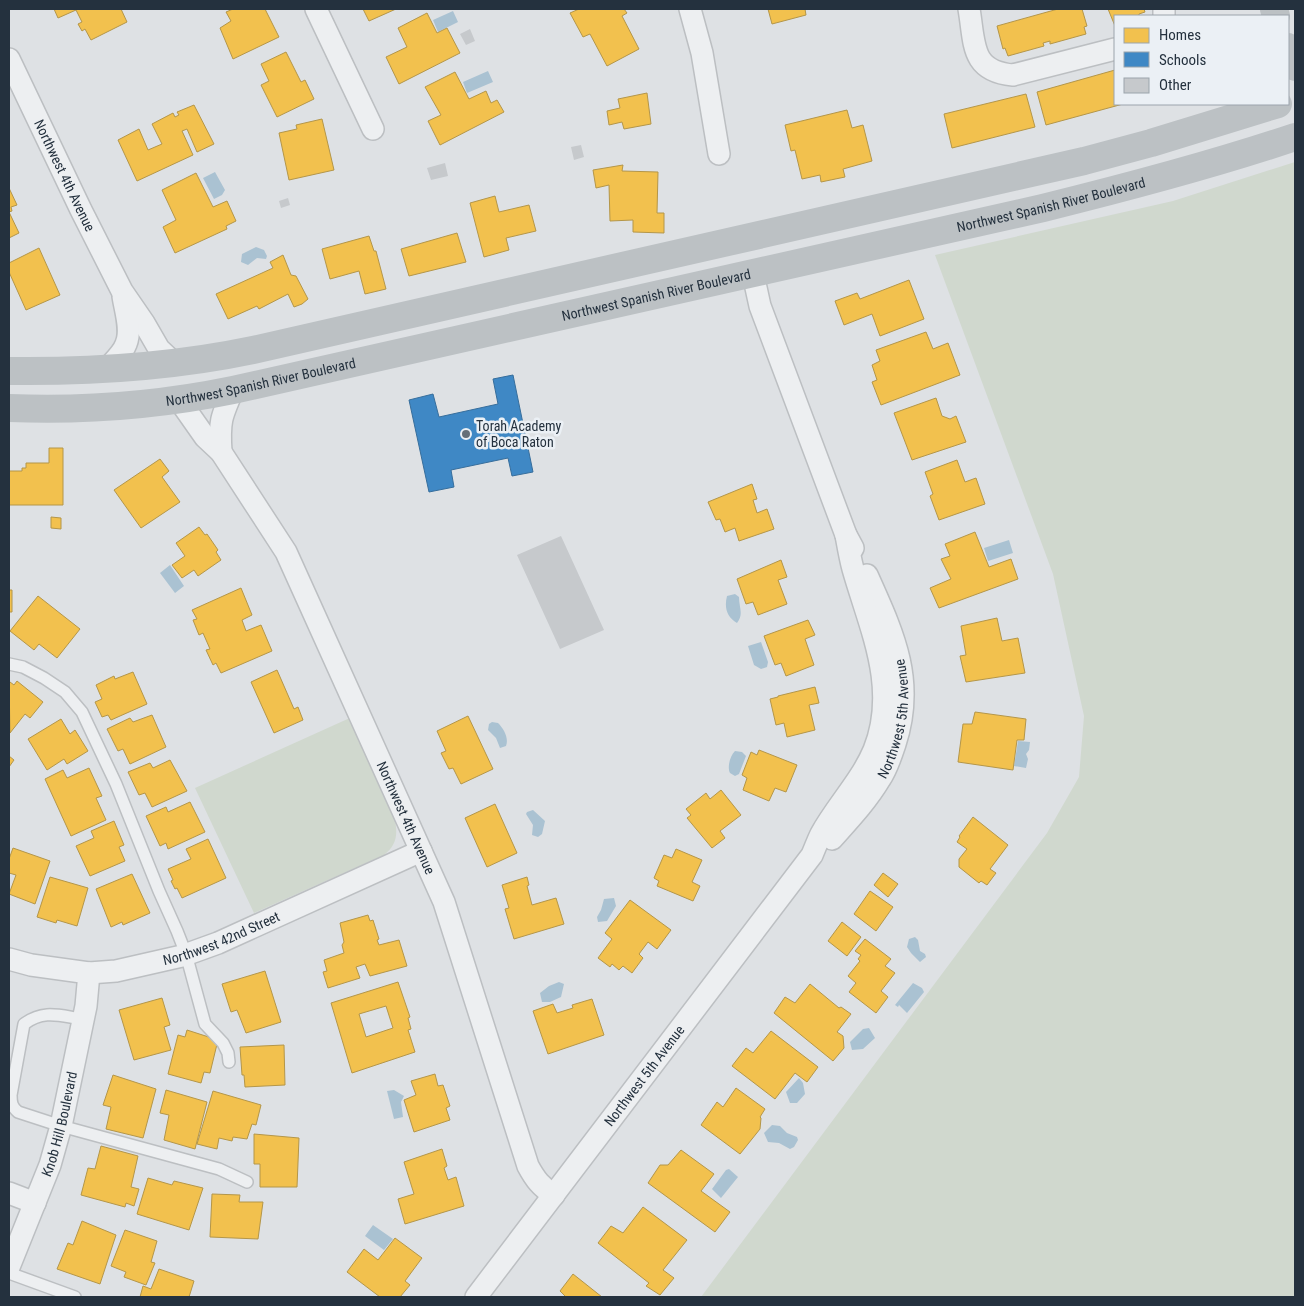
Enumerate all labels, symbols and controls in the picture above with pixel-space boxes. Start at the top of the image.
legend [1114,15,1289,105]
text: Homes [1159,26,1201,44]
text: Schools [1159,51,1206,69]
text: Other [1159,76,1192,94]
street label: Northwest 4th Avenue [31,117,99,234]
street label: Northwest Spanish River Boulevard [955,174,1147,235]
street label: Northwest Spanish River Boulevard [560,266,752,324]
street label: Northwest Spanish River Boulevard [165,355,357,409]
place label: Torah Academy of Boca Raton [476,418,562,450]
marker: Torah Academy of Boca Raton [460,428,472,440]
street label: Northwest 5th Avenue [874,657,911,781]
street label: Northwest 4th Avenue [374,759,439,877]
street label: Northwest 42nd Street [161,908,282,968]
street label: Northwest 5th Avenue [601,1022,688,1129]
street label: Knob Hill Boulevard [38,1070,80,1179]

